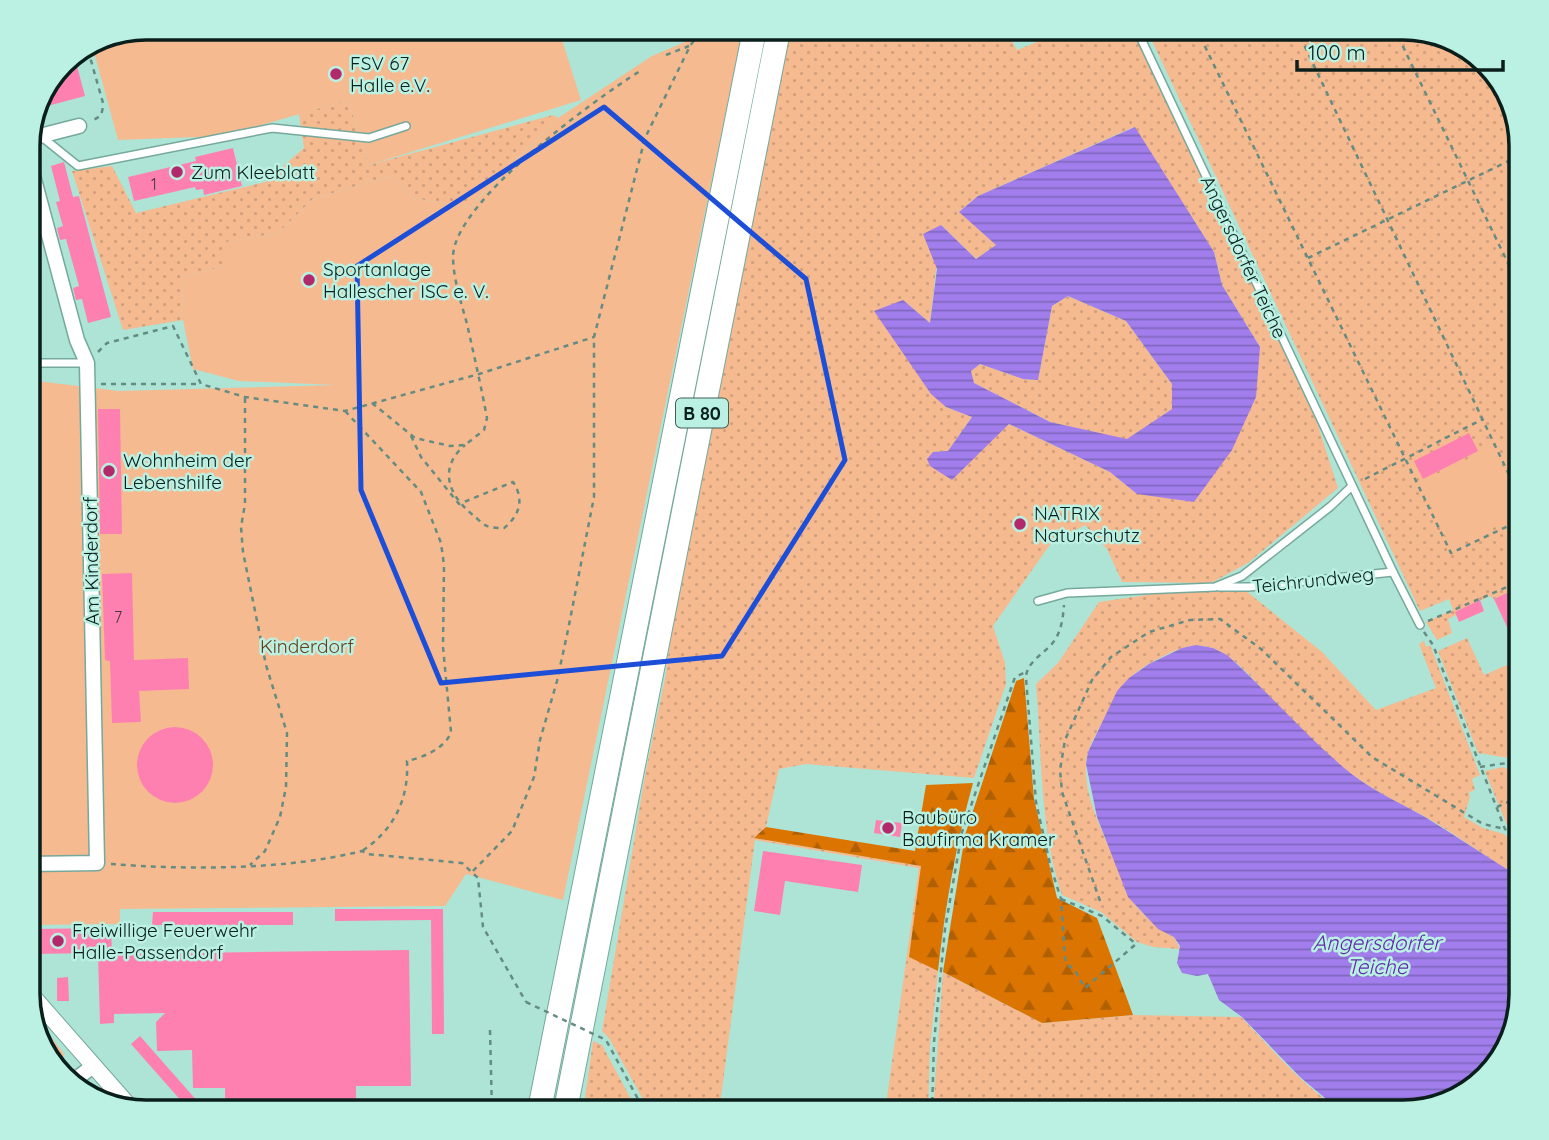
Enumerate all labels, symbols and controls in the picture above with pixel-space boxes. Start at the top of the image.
scale bar [1297,28,1504,72]
text: 100 m [1308,39,1366,65]
place label: FSV 67 Halle e.V. [350,51,430,97]
marker: FSV 67 Halle e.V. [328,66,344,82]
place label: Zum Kleeblatt [191,160,315,184]
marker: Zum Kleeblatt [169,164,185,180]
street label: Angersdorfer Teiche [1196,172,1292,342]
house number: 1 [151,174,157,194]
place label: Sportanlage Hallescher ISC e. V. [323,257,489,303]
marker: Sportanlage Hallescher ISC e. V. [301,272,317,288]
road number: B 80 [676,398,728,428]
place label: Wohnheim der Lebenshilfe [123,448,253,494]
marker: Wohnheim der Lebenshilfe [101,463,117,479]
street label: Am Kinderdorf [78,496,104,626]
place label: NATRIX Naturschutz [1034,501,1140,547]
marker: NATRIX Naturschutz [1012,516,1028,532]
street label: Teichrundweg [1251,562,1375,598]
house number: 7 [114,607,122,627]
park label: Kinderdorf [260,634,354,658]
place label: Baubüro Baufirma Kramer [902,805,1056,851]
marker: Baubüro Baufirma Kramer [880,820,896,836]
place label: Freiwillige Feuerwehr Halle-Passendorf [72,918,258,964]
water label: Angersdorfer Teiche [1313,929,1444,979]
marker: Freiwillige Feuerwehr Halle-Passendorf [50,933,66,949]

